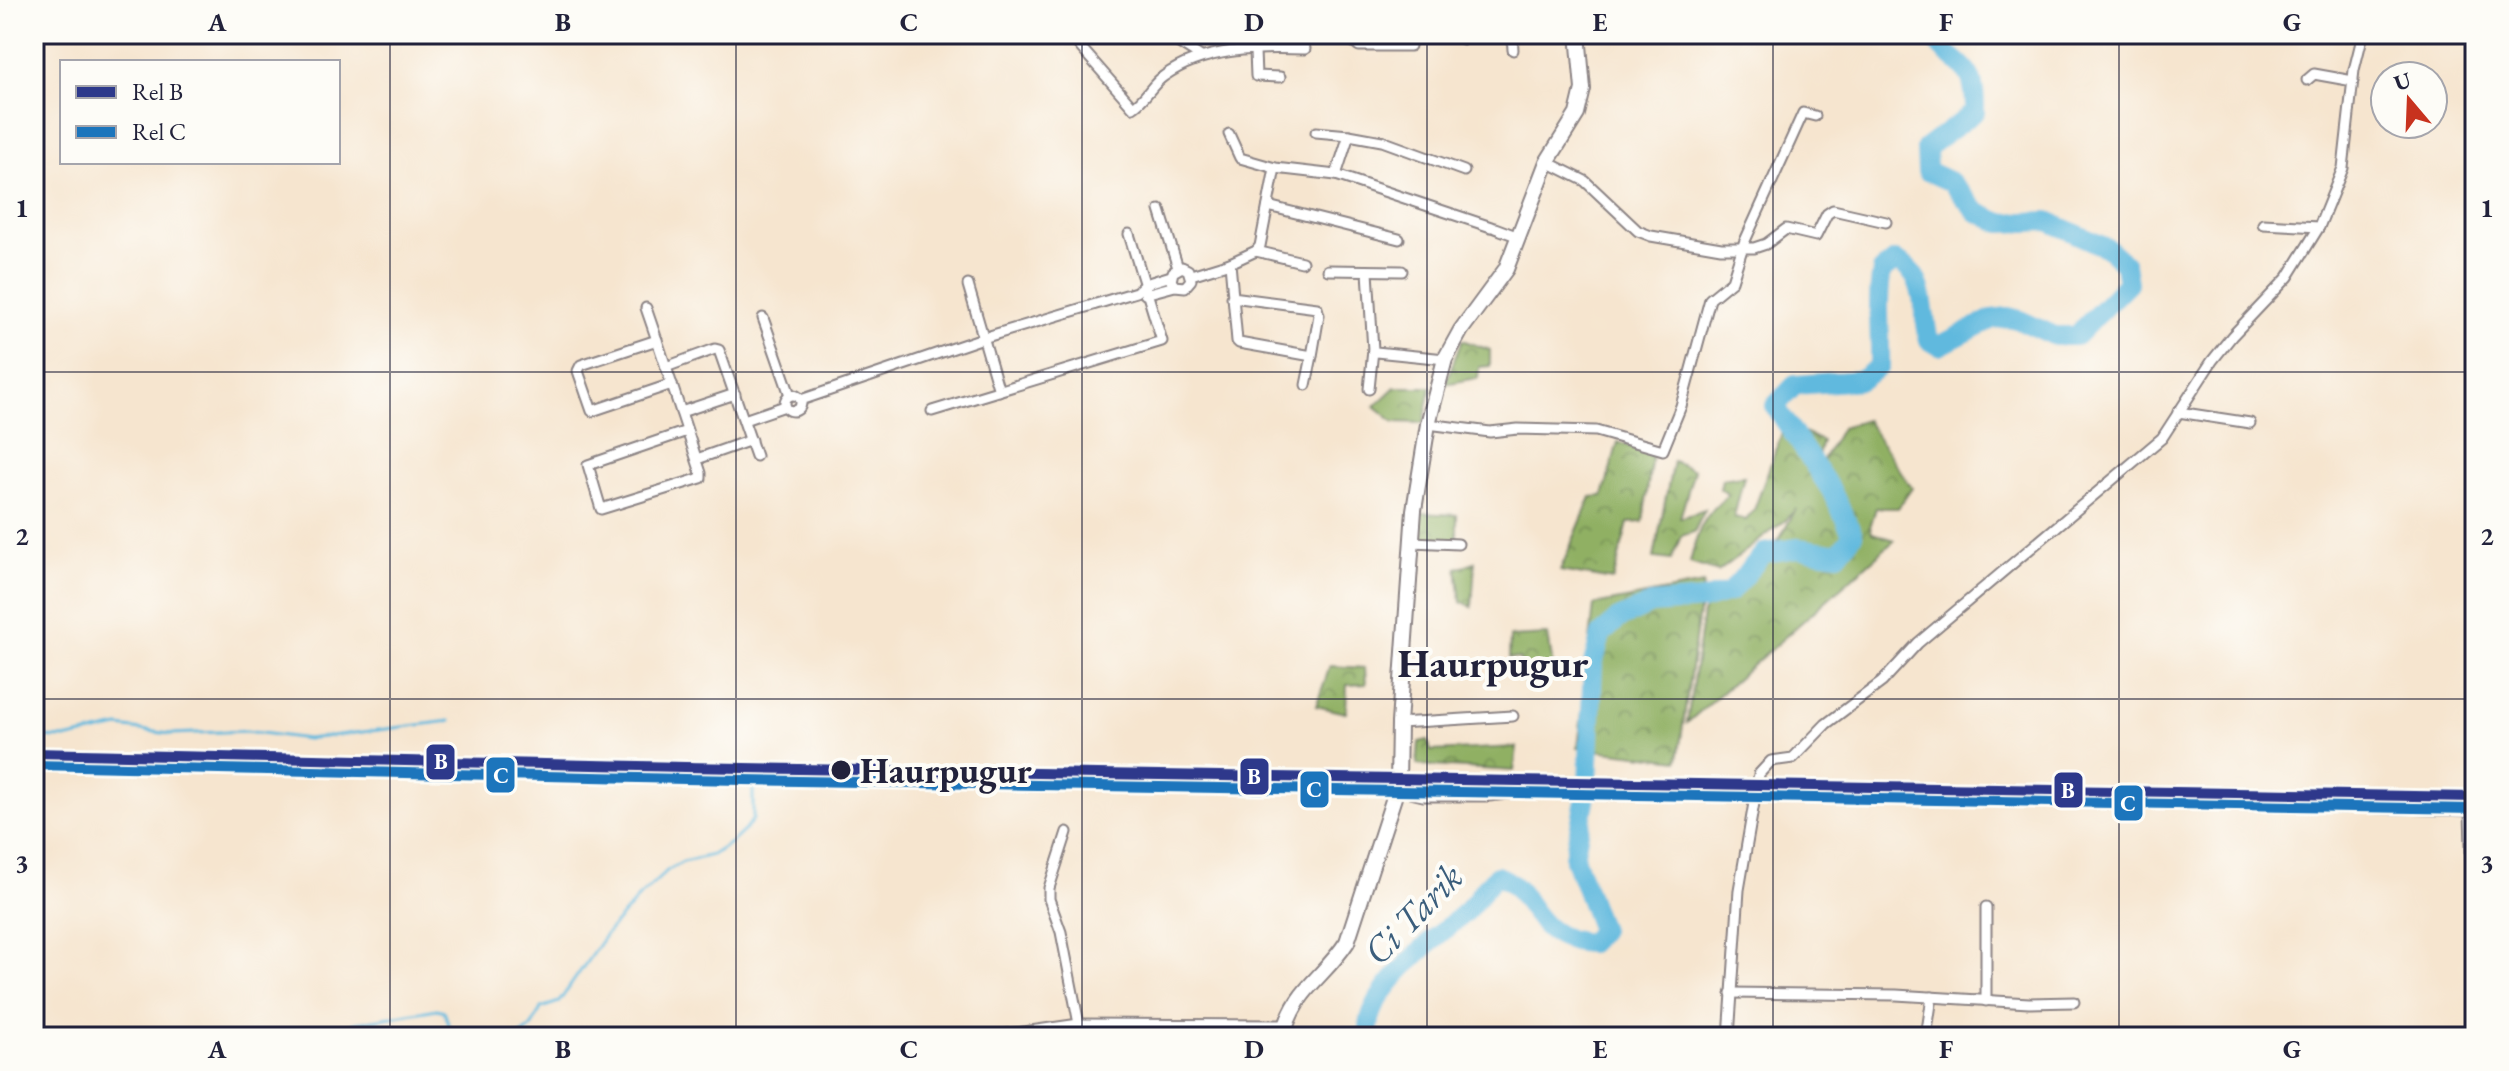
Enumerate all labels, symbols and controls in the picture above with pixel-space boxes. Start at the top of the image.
text: A [207,5,227,39]
text: B [555,5,571,39]
text: C [900,5,918,39]
text: D [1244,5,1264,39]
text: E [1593,5,1608,39]
text: F [1939,5,1953,39]
text: G [2283,5,2302,39]
legend [60,60,340,164]
north arrow [2369,60,2449,140]
text: U [2390,65,2416,98]
text: Rel B [132,76,183,107]
text: Rel C [132,116,186,147]
text: 1 [15,191,29,225]
text: 1 [2480,191,2494,225]
text: 2 [15,519,29,553]
text: 2 [2480,519,2494,553]
district label: Haurpugur [1398,637,1589,689]
line badge: B [425,743,456,781]
text: B [434,747,448,776]
place label: Haurpugur [860,747,1032,794]
line badge: C [485,756,516,794]
line badge: B [1239,757,1270,796]
marker: Haurpugur [829,758,853,782]
text: C [493,761,509,790]
text: B [1247,762,1261,791]
line badge: C [1299,770,1330,809]
line badge: B [2053,771,2084,809]
text: C [1306,775,1322,804]
text: B [2061,776,2075,805]
line badge: C [2113,784,2144,822]
text: C [2120,789,2136,818]
text: 3 [15,846,29,880]
text: 3 [2480,846,2494,880]
water label: Ci Tarik [1352,852,1473,975]
text: A [207,1032,227,1066]
text: B [555,1032,571,1066]
text: C [900,1032,918,1066]
text: D [1244,1032,1264,1066]
text: E [1593,1032,1608,1066]
text: F [1939,1032,1953,1066]
text: G [2283,1032,2302,1066]

